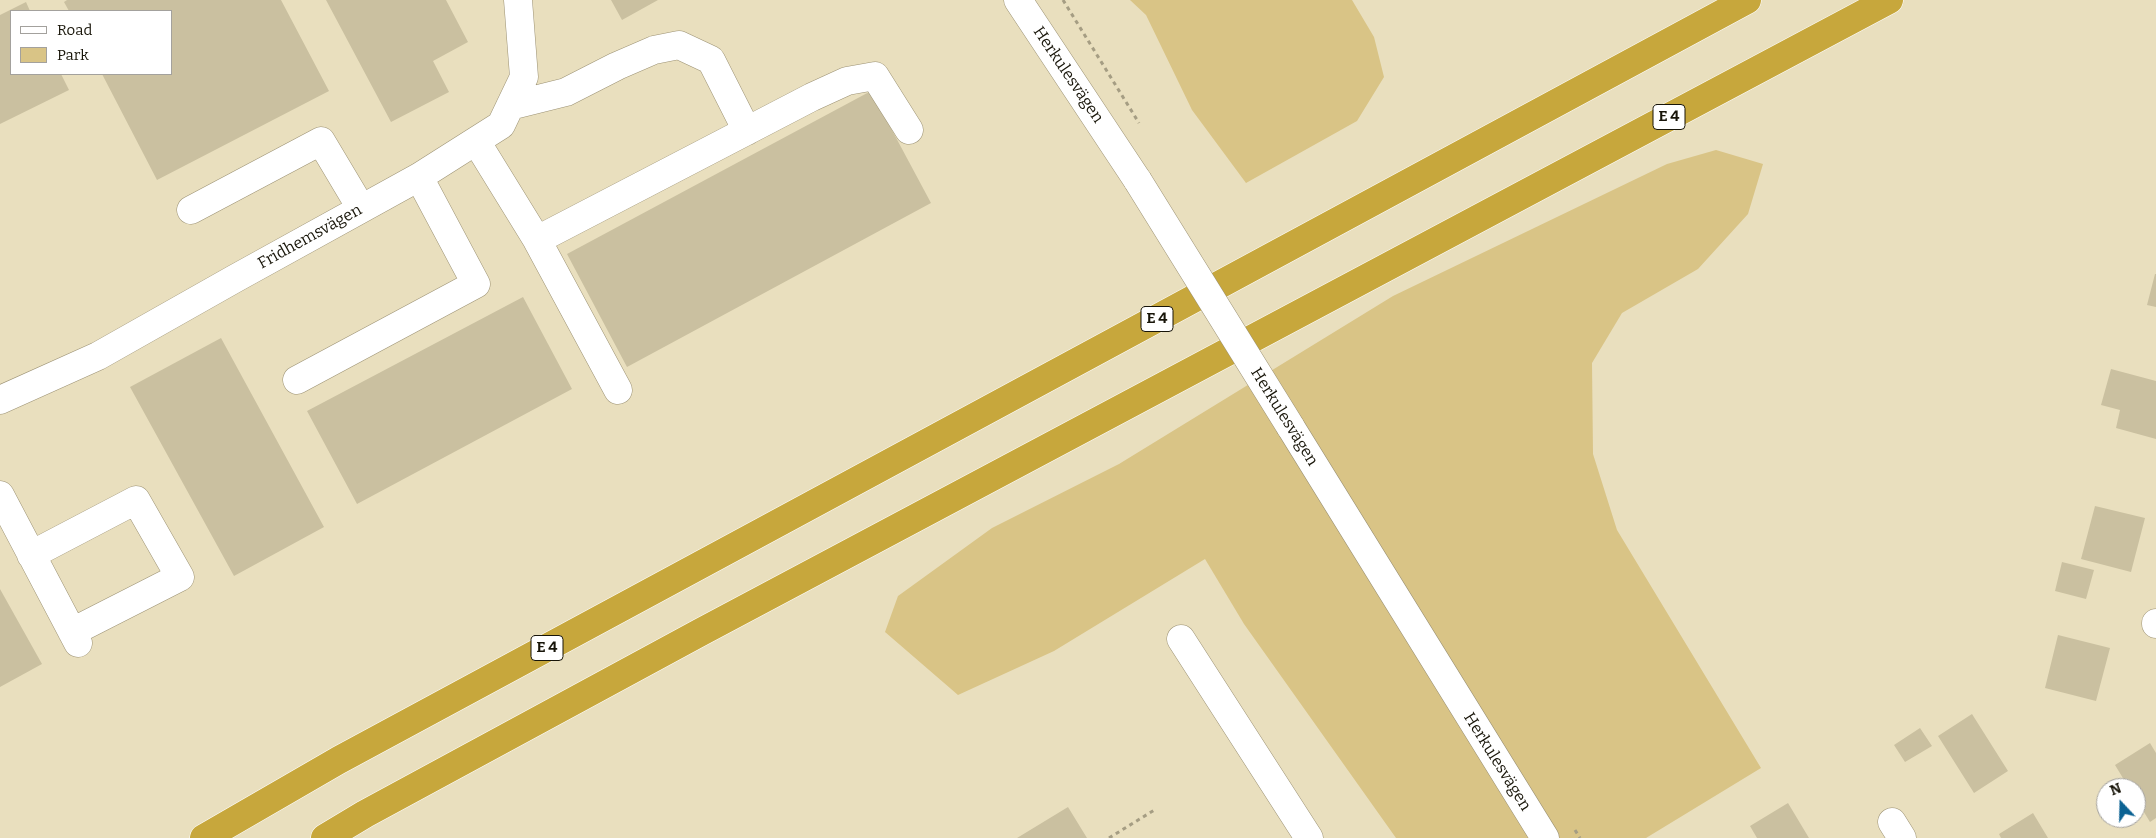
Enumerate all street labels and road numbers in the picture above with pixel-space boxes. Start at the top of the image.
street label: Herkulesvägen [1029,23,1107,127]
road number: E 4 [1653,104,1685,130]
street label: Fridhemsvägen [255,201,365,273]
road number: E 4 [1141,306,1173,332]
street label: Herkulesvägen [1246,364,1322,470]
road number: E 4 [531,636,563,660]
street label: Herkulesvägen [1459,709,1535,815]

